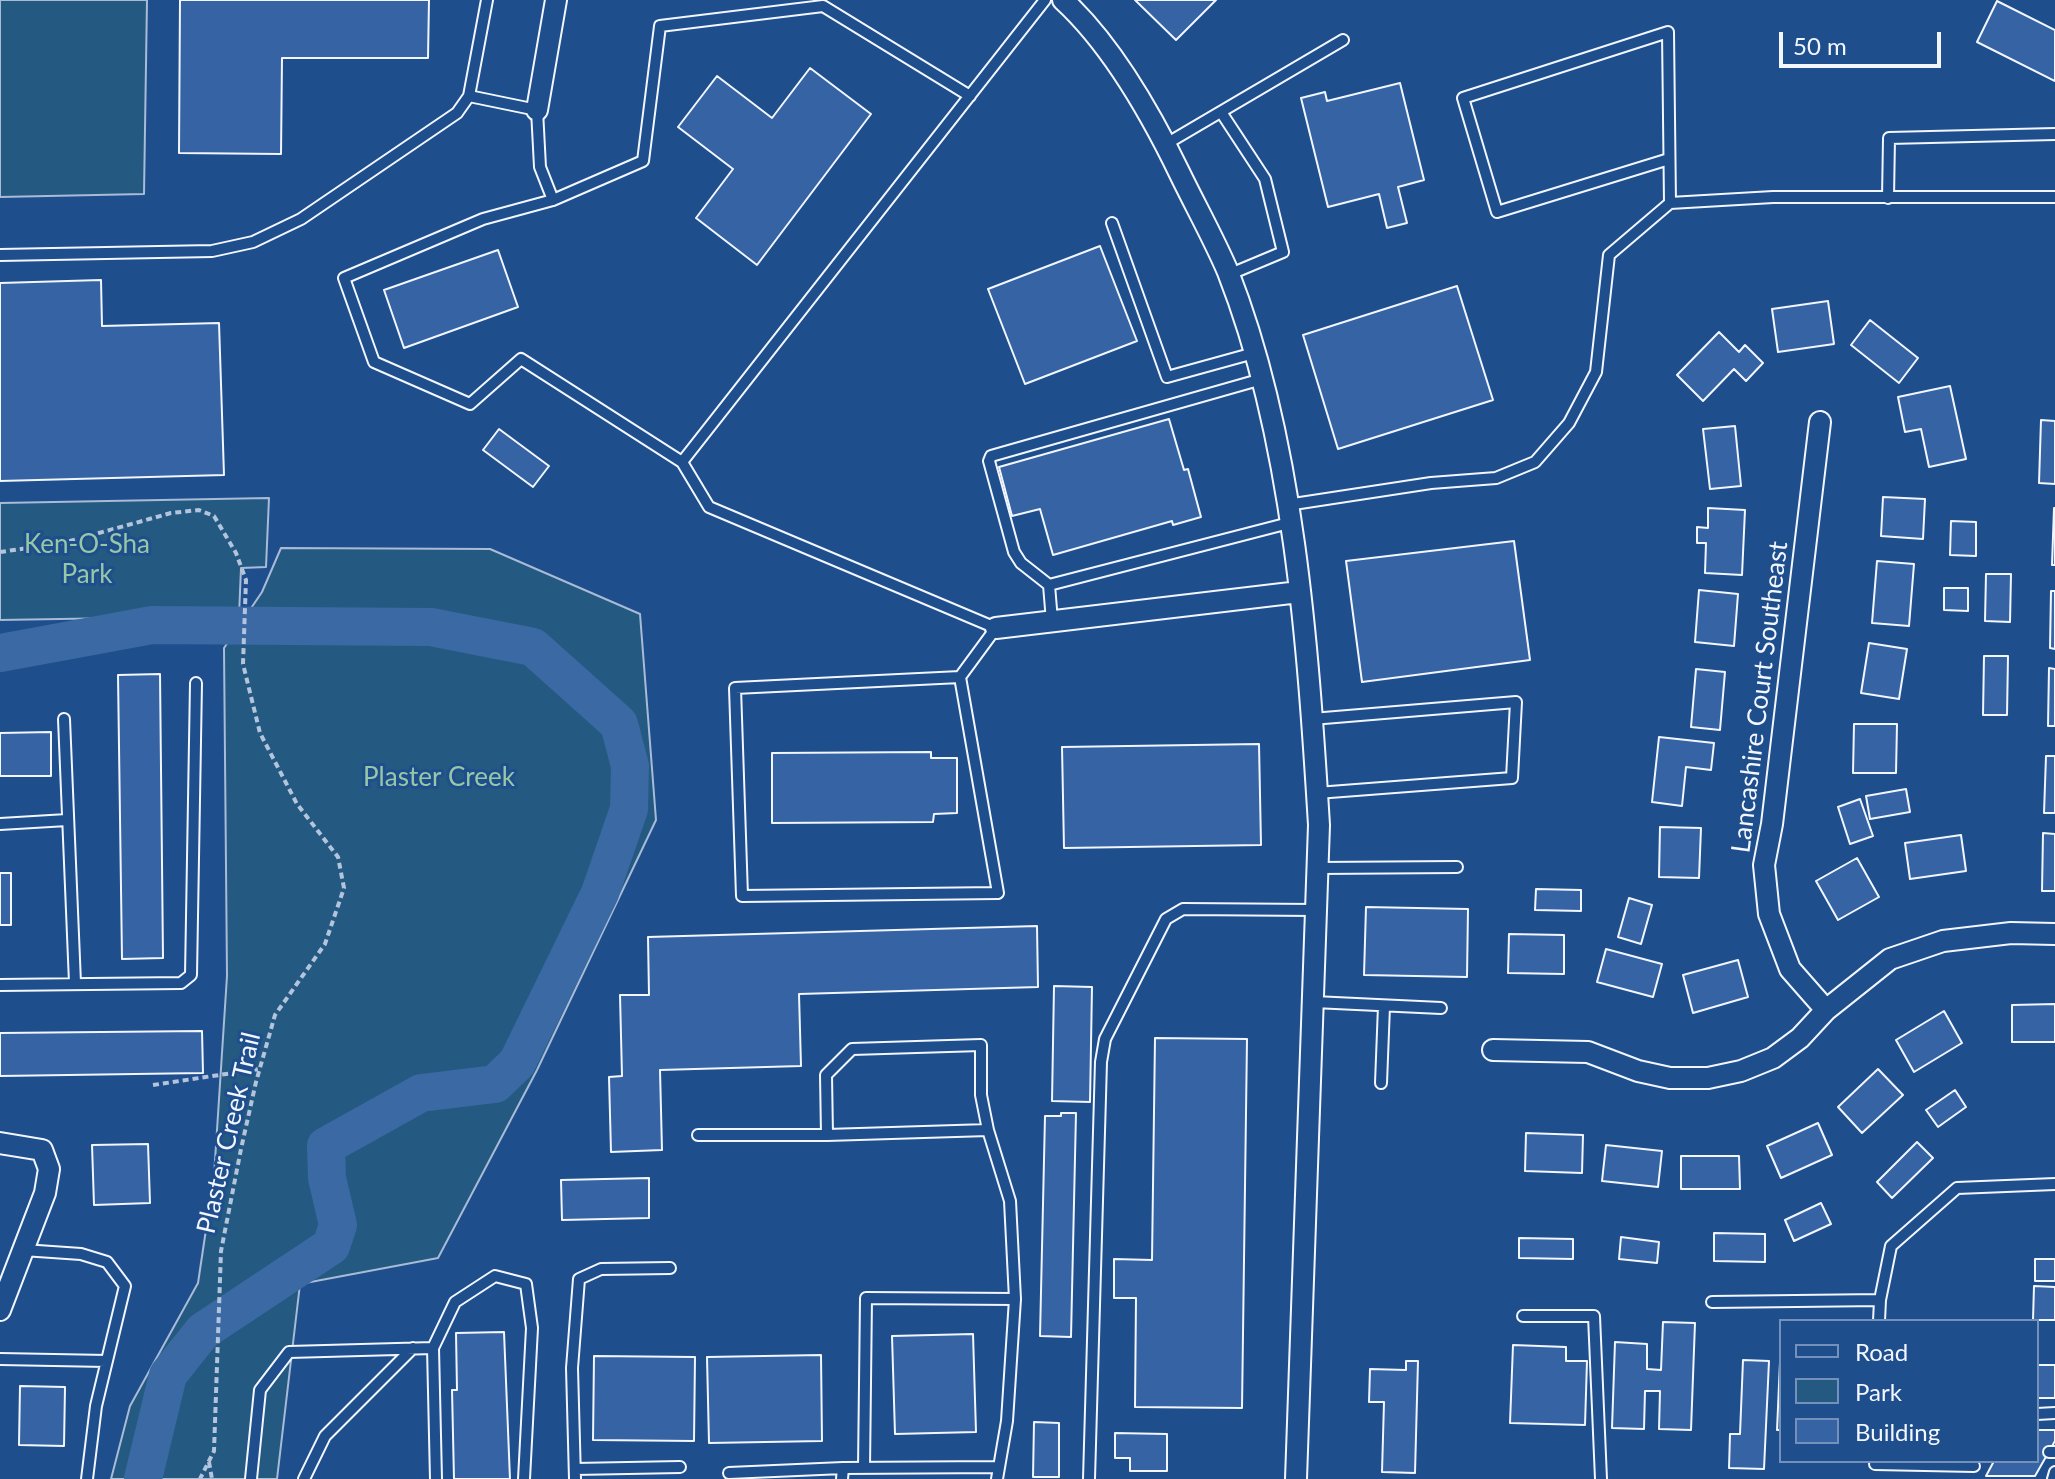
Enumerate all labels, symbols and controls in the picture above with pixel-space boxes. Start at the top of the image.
scale bar [1783,16,1945,66]
text: 50 m [1793,31,1847,60]
park label: Ken-O-Sha Park [24,529,150,590]
street label: Lancashire Court Southeast [1725,539,1795,855]
park label: Plaster Creek [363,762,515,794]
street label: Plaster Creek Trail [191,1029,267,1237]
legend [1779,1319,2039,1463]
text: Road [1855,1337,1908,1366]
text: Park [1855,1377,1902,1406]
text: Building [1855,1417,1940,1446]

